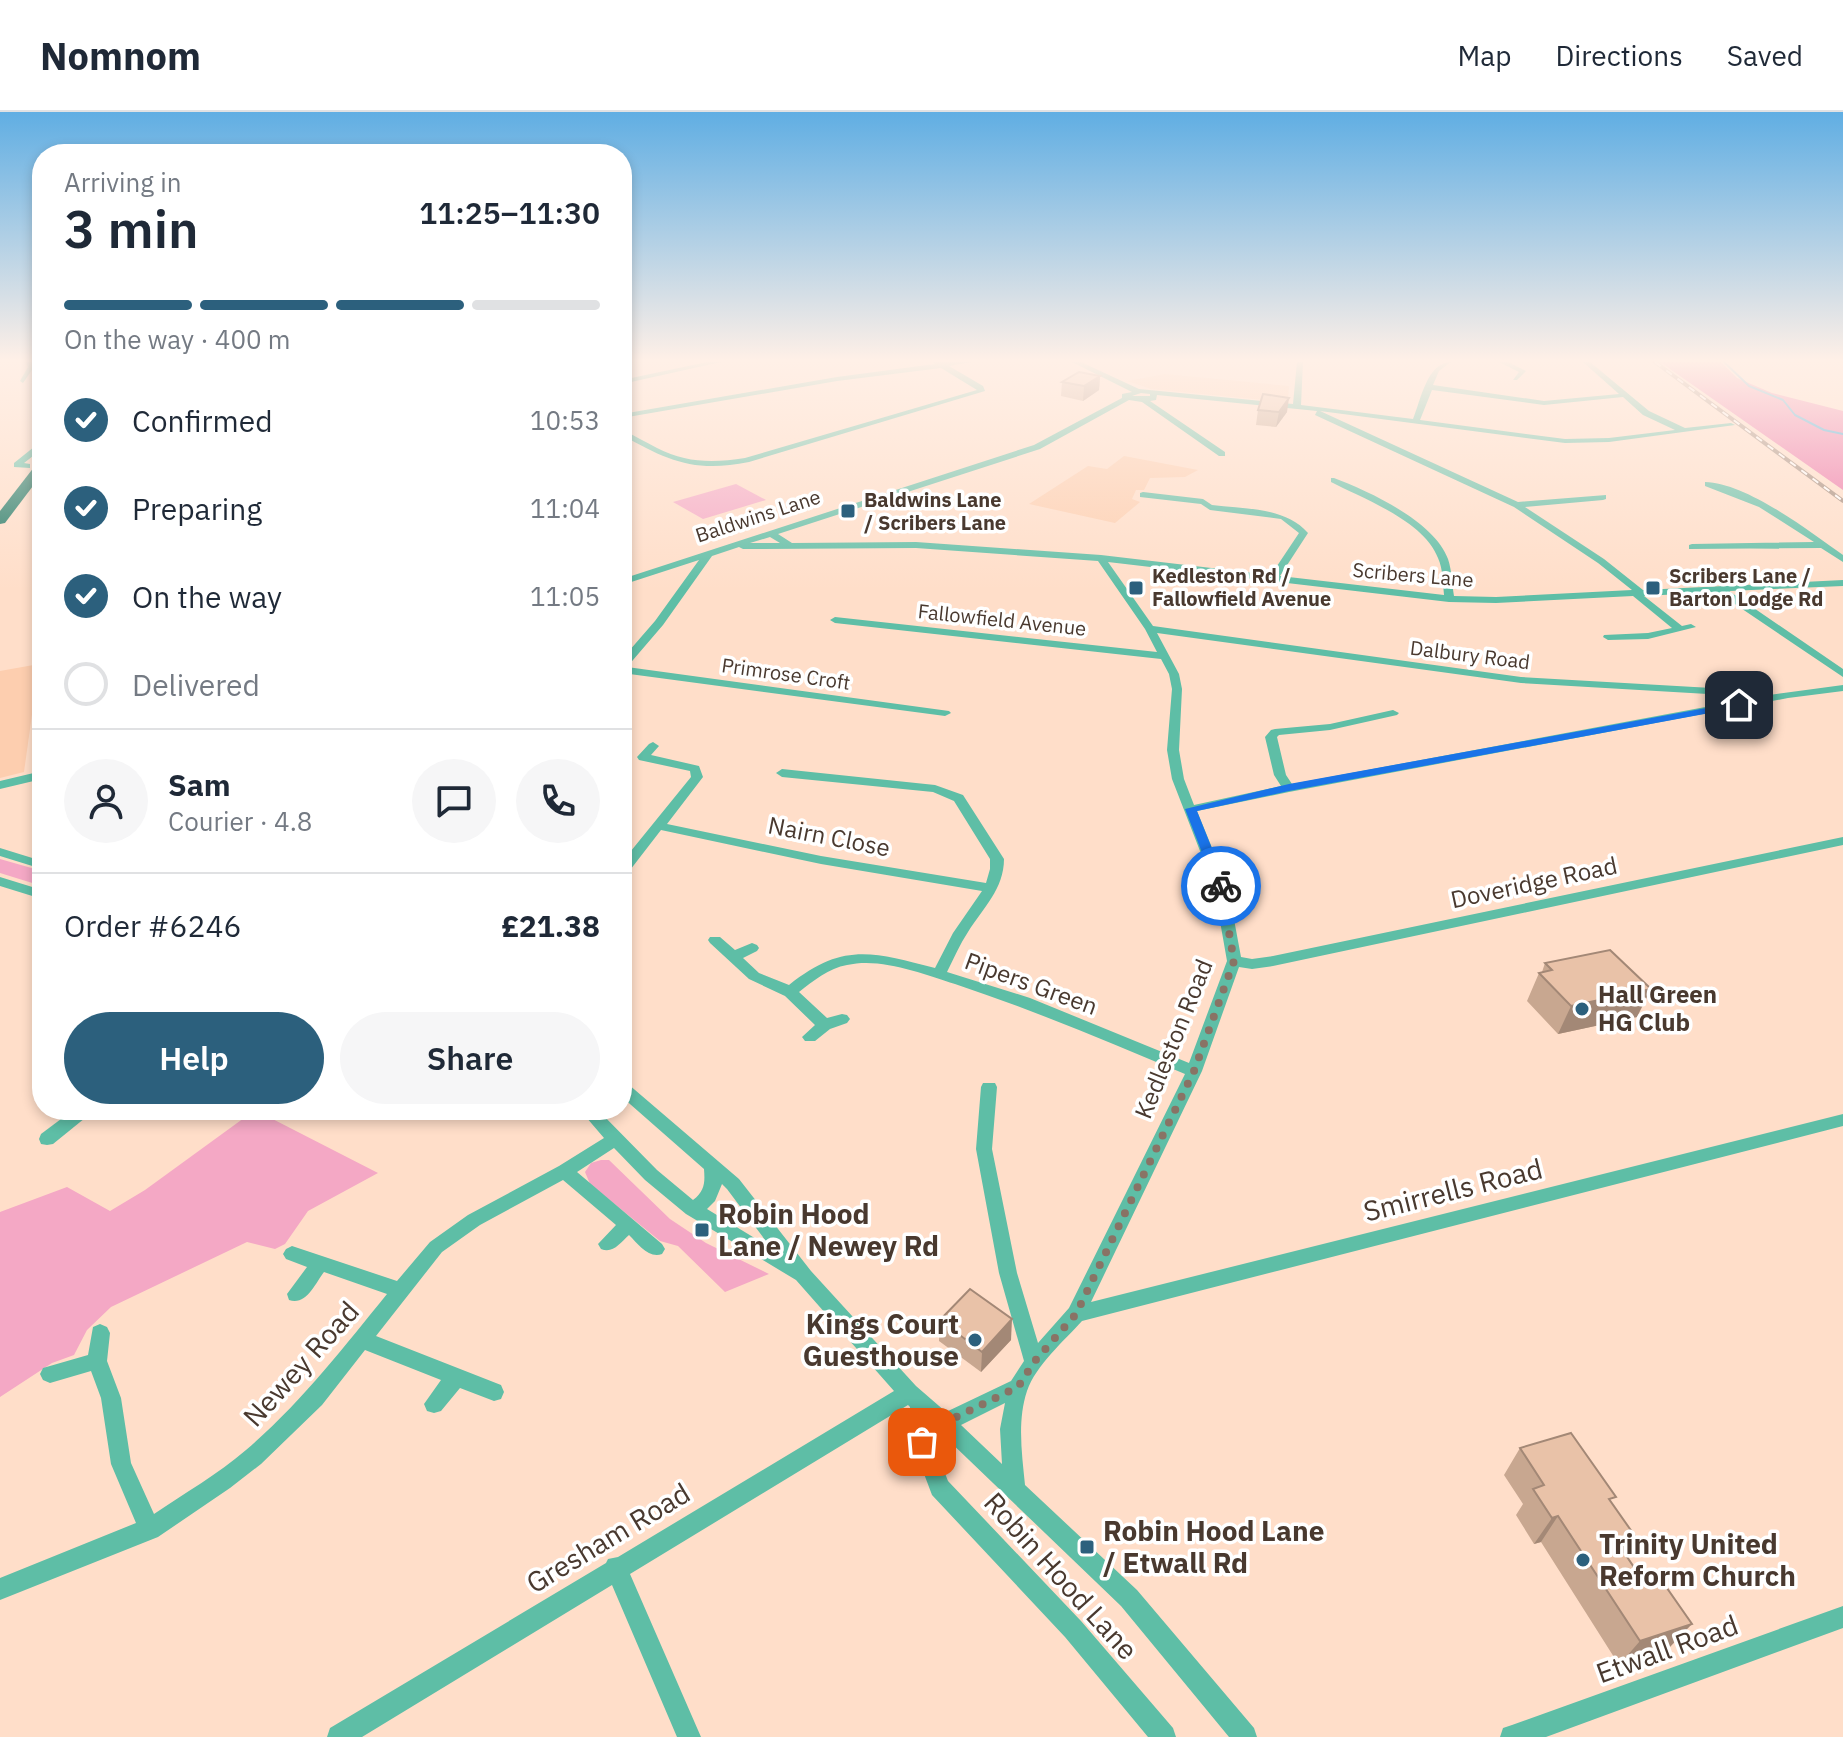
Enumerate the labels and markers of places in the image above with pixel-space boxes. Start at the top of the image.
place label: Baldwins Lane / Scribers Lane [864,486,1006,536]
marker: Baldwins Lane / Scribers Lane [839,502,857,520]
place label: Kedleston Rd / Fallowfield Avenue [1152,562,1331,612]
place label: Scribers Lane / Barton Lodge Rd [1669,562,1823,612]
marker: Kedleston Rd / Fallowfield Avenue [1127,579,1145,597]
marker: Scribers Lane / Barton Lodge Rd [1644,579,1662,597]
pin [1705,671,1773,739]
place label: Hall Green HG Club [1598,978,1717,1038]
marker: Hall Green HG Club [1573,1000,1591,1018]
place label: Robin Hood Lane / Newey Rd [718,1195,939,1264]
marker: Robin Hood Lane / Newey Rd [693,1221,711,1239]
place label: Kings Court Guesthouse [803,1305,959,1374]
marker: Kings Court Guesthouse [966,1331,984,1349]
pin [888,1408,956,1476]
place label: Robin Hood Lane / Etwall Rd [1103,1512,1324,1581]
place label: Trinity United Reform Church [1599,1525,1796,1594]
marker: Robin Hood Lane / Etwall Rd [1078,1538,1096,1556]
marker: Trinity United Reform Church [1574,1551,1592,1569]

